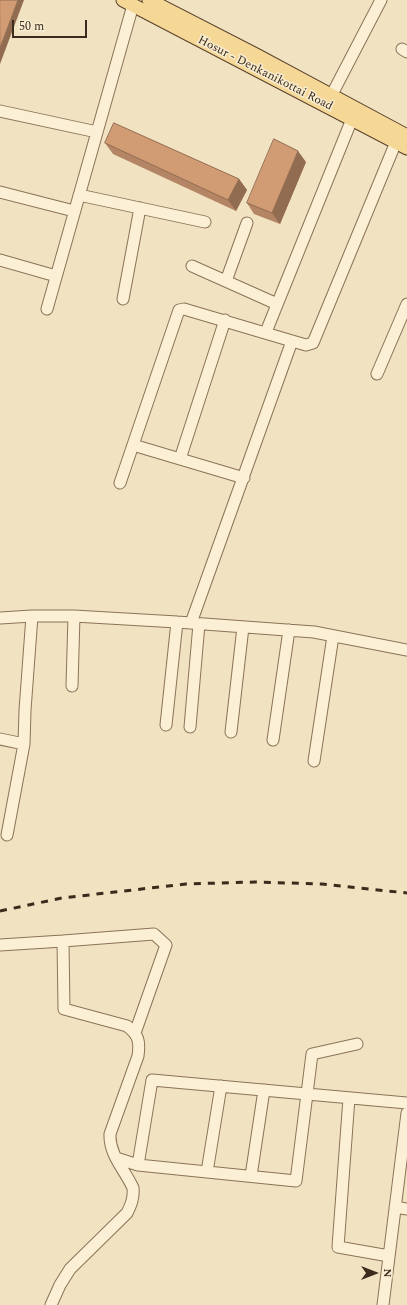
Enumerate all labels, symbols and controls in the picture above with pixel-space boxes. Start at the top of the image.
scale bar [14,12,89,38]
text: 50 m [19,17,44,36]
street label: Hosur - Denkanikottai Road [195,34,335,114]
north arrow [355,1253,395,1293]
text: N [379,1269,396,1277]

